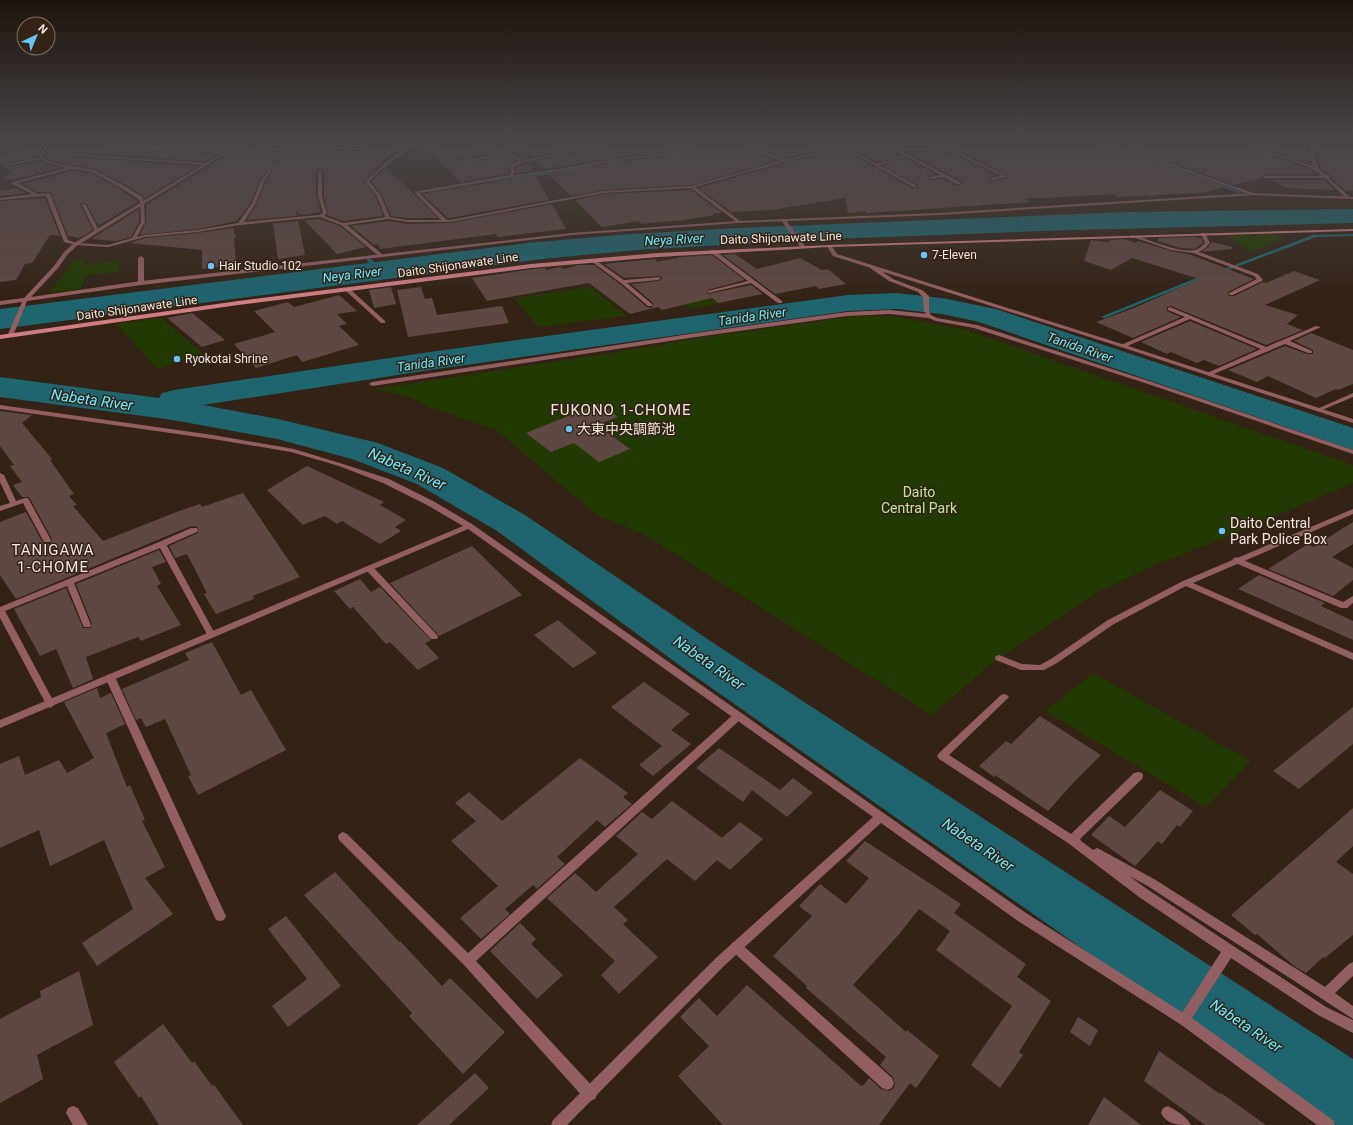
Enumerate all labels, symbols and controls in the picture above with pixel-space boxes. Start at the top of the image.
north arrow [16,16,56,56]
text: N [35,22,50,37]
street label: Daito Shijonawate Line [720,229,842,247]
water label: Neya River [644,230,705,249]
place label: 7-Eleven [932,248,977,262]
street label: Daito Shijonawate Line [397,250,519,280]
marker: 7-Eleven [919,250,929,260]
place label: Hair Studio 102 [219,259,302,273]
marker: Hair Studio 102 [206,261,216,271]
water label: Neya River [322,263,383,286]
street label: Daito Shijonawate Line [76,293,198,323]
water label: Tanida River [717,304,788,329]
water label: Tanida River [1045,329,1115,366]
water label: Tanida River [396,350,467,375]
place label: Ryokotai Shrine [185,352,268,366]
marker: Ryokotai Shrine [172,354,182,364]
water label: Nabeta River [50,385,135,415]
district label: FUKONO 1-CHOME [550,401,692,419]
place label: 大東中央調節池 [577,421,675,437]
marker: 大東中央調節池 [564,424,574,434]
water label: Nabeta River [366,444,449,494]
park label: Daito Central Park [881,484,958,516]
place label: Daito Central Park Police Box [1230,515,1327,547]
marker: Daito Central Park Police Box [1217,526,1227,536]
district label: TANIGAWA 1-CHOME [11,541,95,576]
water label: Nabeta River [670,632,749,695]
water label: Nabeta River [939,814,1018,876]
water label: Nabeta River [1207,995,1286,1057]

